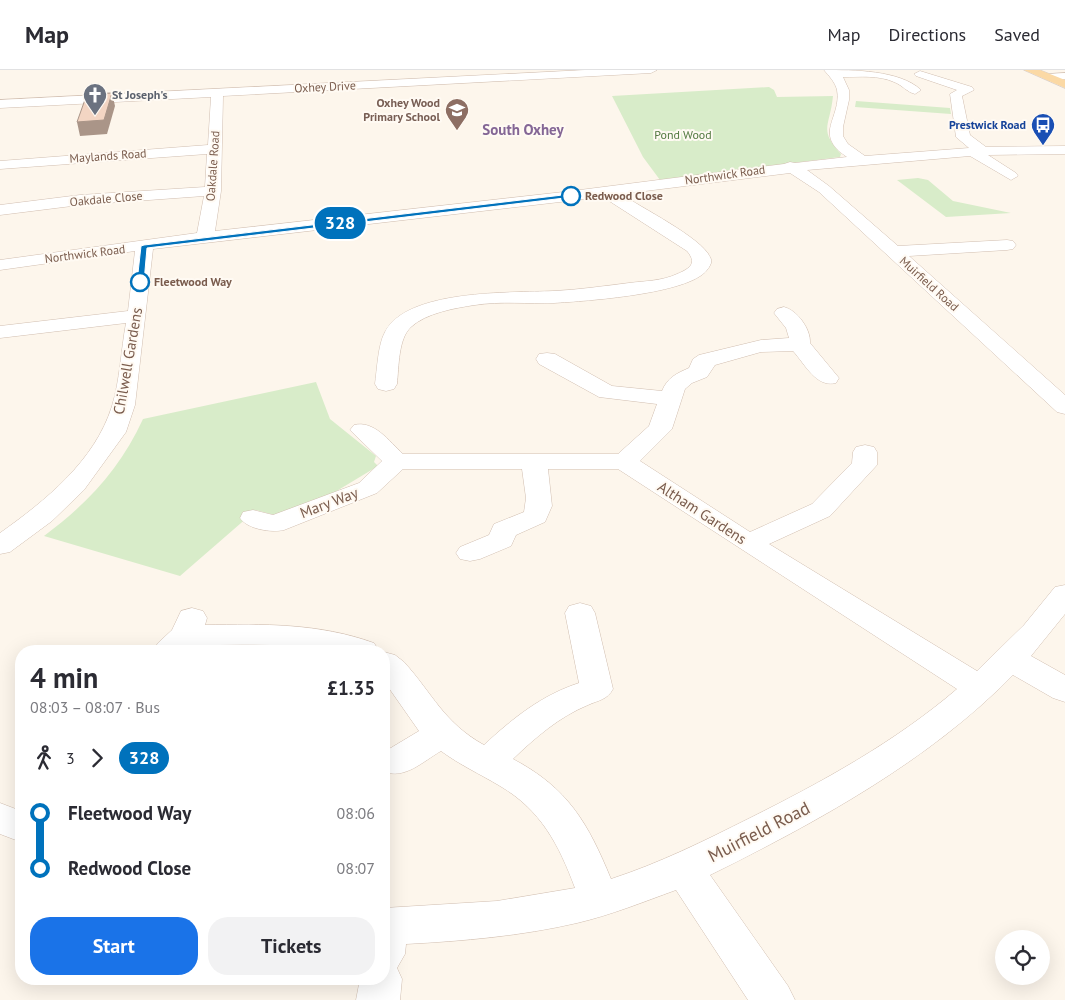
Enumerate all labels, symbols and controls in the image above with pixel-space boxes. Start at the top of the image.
text: Map [25,19,69,50]
text: Map [828,23,860,46]
text: Directions [888,23,966,46]
text: Saved [994,23,1040,46]
street label: Oxhey Drive [294,77,356,96]
church icon: St Joseph's [82,82,108,116]
place label: St Joseph's [112,87,167,102]
place label: Oxhey Wood Primary School [363,95,440,124]
school or university icon: Oxhey Wood Primary School [444,97,470,131]
bus stop icon: Prestwick Road [1030,112,1056,146]
place label: Prestwick Road [949,117,1026,132]
district label: South Oxhey [482,120,564,139]
park label: Pond Wood [654,127,712,142]
street label: Oakdale Road [203,130,222,202]
street label: Maylands Road [69,145,147,166]
street label: Northwick Road [684,161,766,188]
marker: Redwood Close [561,186,581,206]
street label: Oakdale Close [69,188,143,209]
place label: Redwood Close [585,188,663,203]
line badge: 328 [311,207,369,239]
text: 328 [325,211,355,234]
street label: Northwick Road [44,241,126,266]
street label: Muirfield Road [897,253,962,314]
marker: Fleetwood Way [130,272,150,292]
place label: Fleetwood Way [154,274,232,289]
street label: Chilwell Gardens [109,306,146,416]
street label: Altham Gardens [654,477,750,548]
street label: Mary Way [297,483,361,522]
text: 4 min [30,659,98,696]
text: £1.35 [327,676,375,700]
text: 08:03 – 08:07 · Bus [30,697,160,717]
icon: walk [30,744,58,772]
icon: forward [83,744,111,772]
text: 328 [129,746,159,769]
text: 3 [66,748,75,768]
street label: Muirfield Road [704,796,814,867]
text: Fleetwood Way [68,801,191,825]
text: 08:06 [337,803,375,823]
text: Redwood Close [68,856,191,880]
text: 08:07 [337,858,375,878]
button: Start [30,917,198,975]
button: Tickets [208,917,375,975]
map controls [995,930,1050,985]
button: locate [995,930,1050,985]

